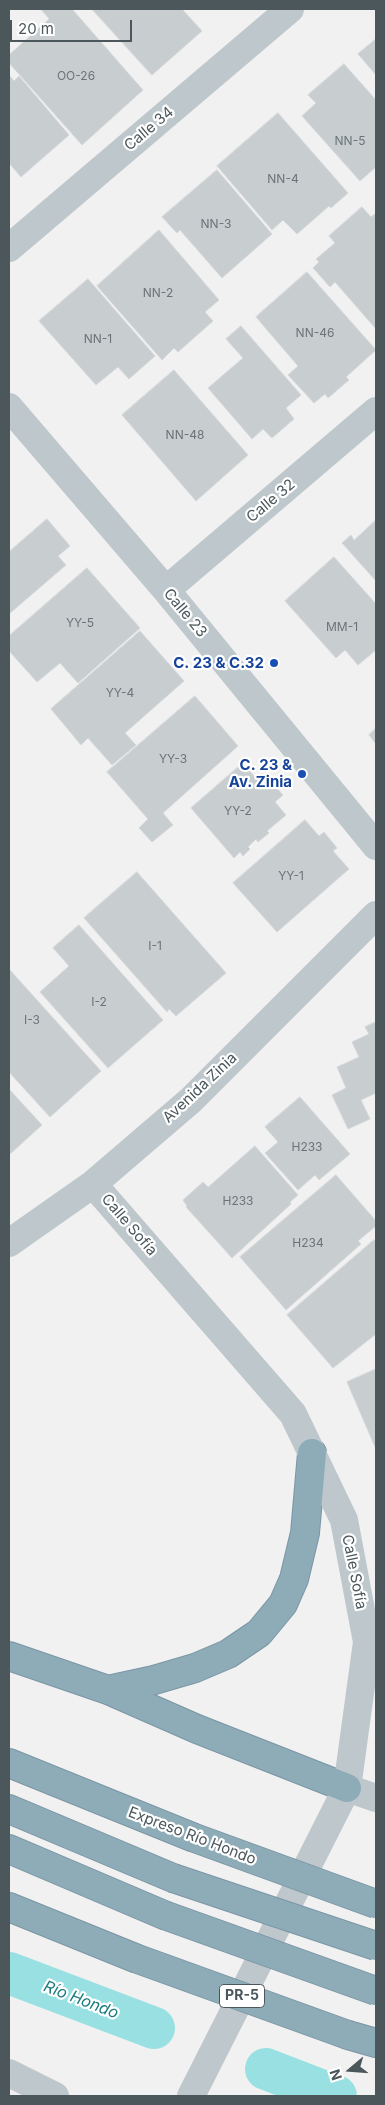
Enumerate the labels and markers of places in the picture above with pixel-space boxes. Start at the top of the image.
place label: C. 23 & C.32 [173,654,264,672]
marker: C. 23 & C.32 [268,657,280,669]
place label: C. 23 & Av. Zinia [229,756,292,791]
marker: C. 23 & Av. Zinia [296,768,308,780]

